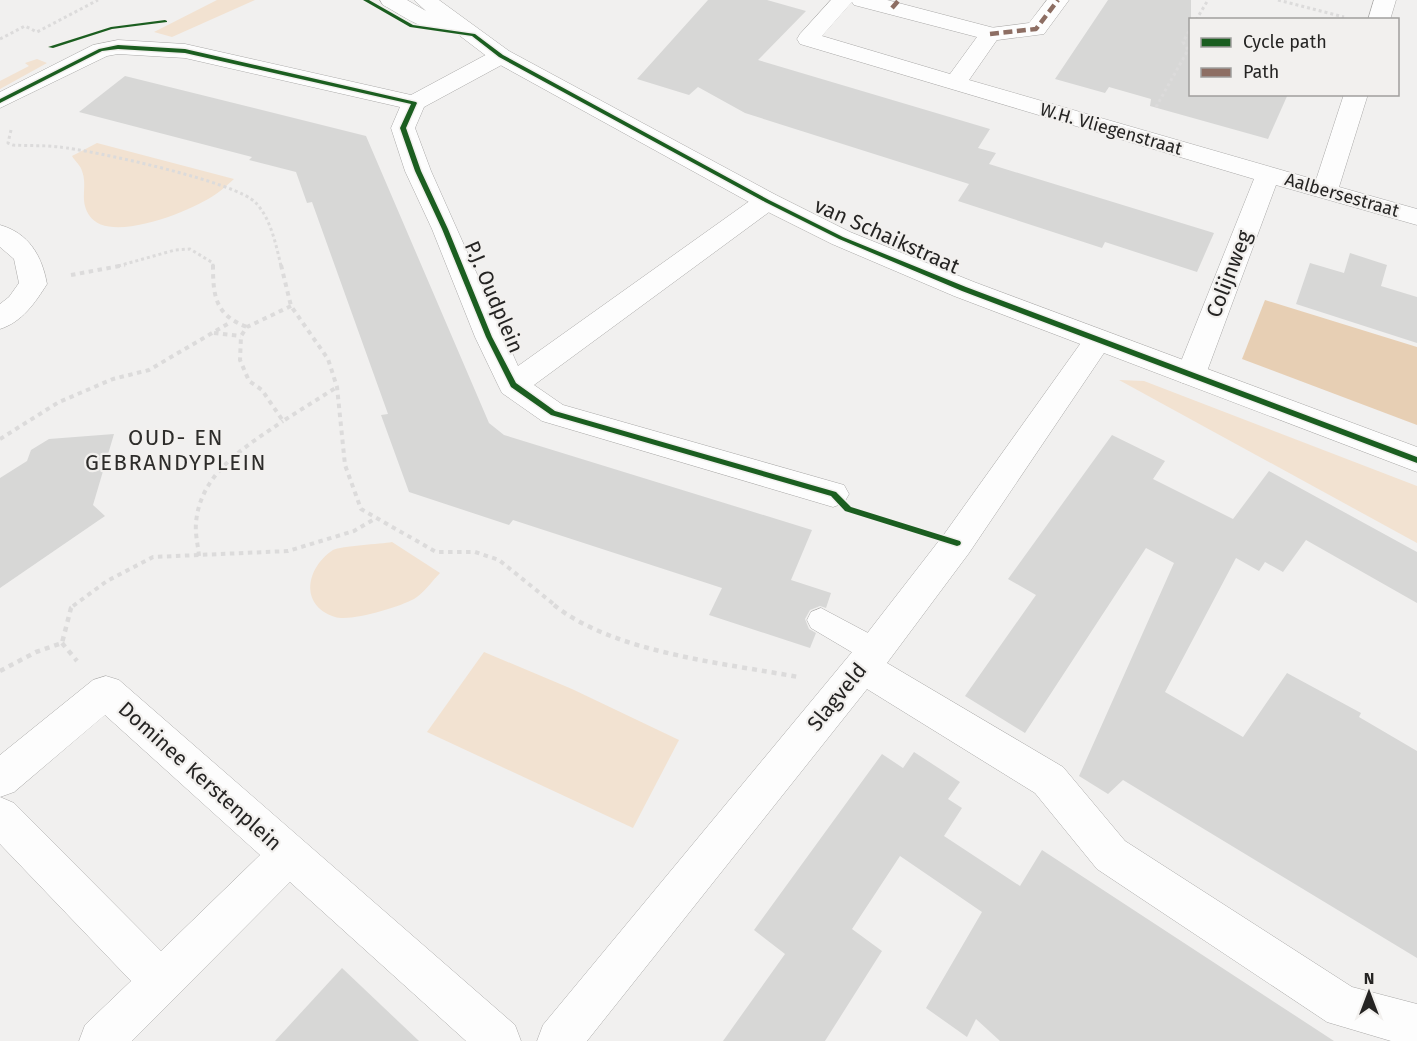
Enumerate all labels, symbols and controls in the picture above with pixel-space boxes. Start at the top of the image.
legend [1189,18,1399,96]
text: Cycle path [1243,31,1327,53]
text: Path [1243,61,1279,83]
street label: W.H. Vliegenstraat [1037,98,1185,160]
street label: Aalbersestraat [1282,168,1402,222]
street label: van Schaikstraat [810,192,964,280]
street label: Colijnweg [1201,227,1258,321]
street label: P.J. Oudplein [459,237,529,357]
district label: OUD- EN GEBRANDYPLEIN [85,424,267,476]
street label: Slagveld [802,658,872,736]
street label: Dominee Kerstenplein [113,696,287,856]
north arrow [1339,963,1399,1023]
text: N [1364,969,1374,988]

